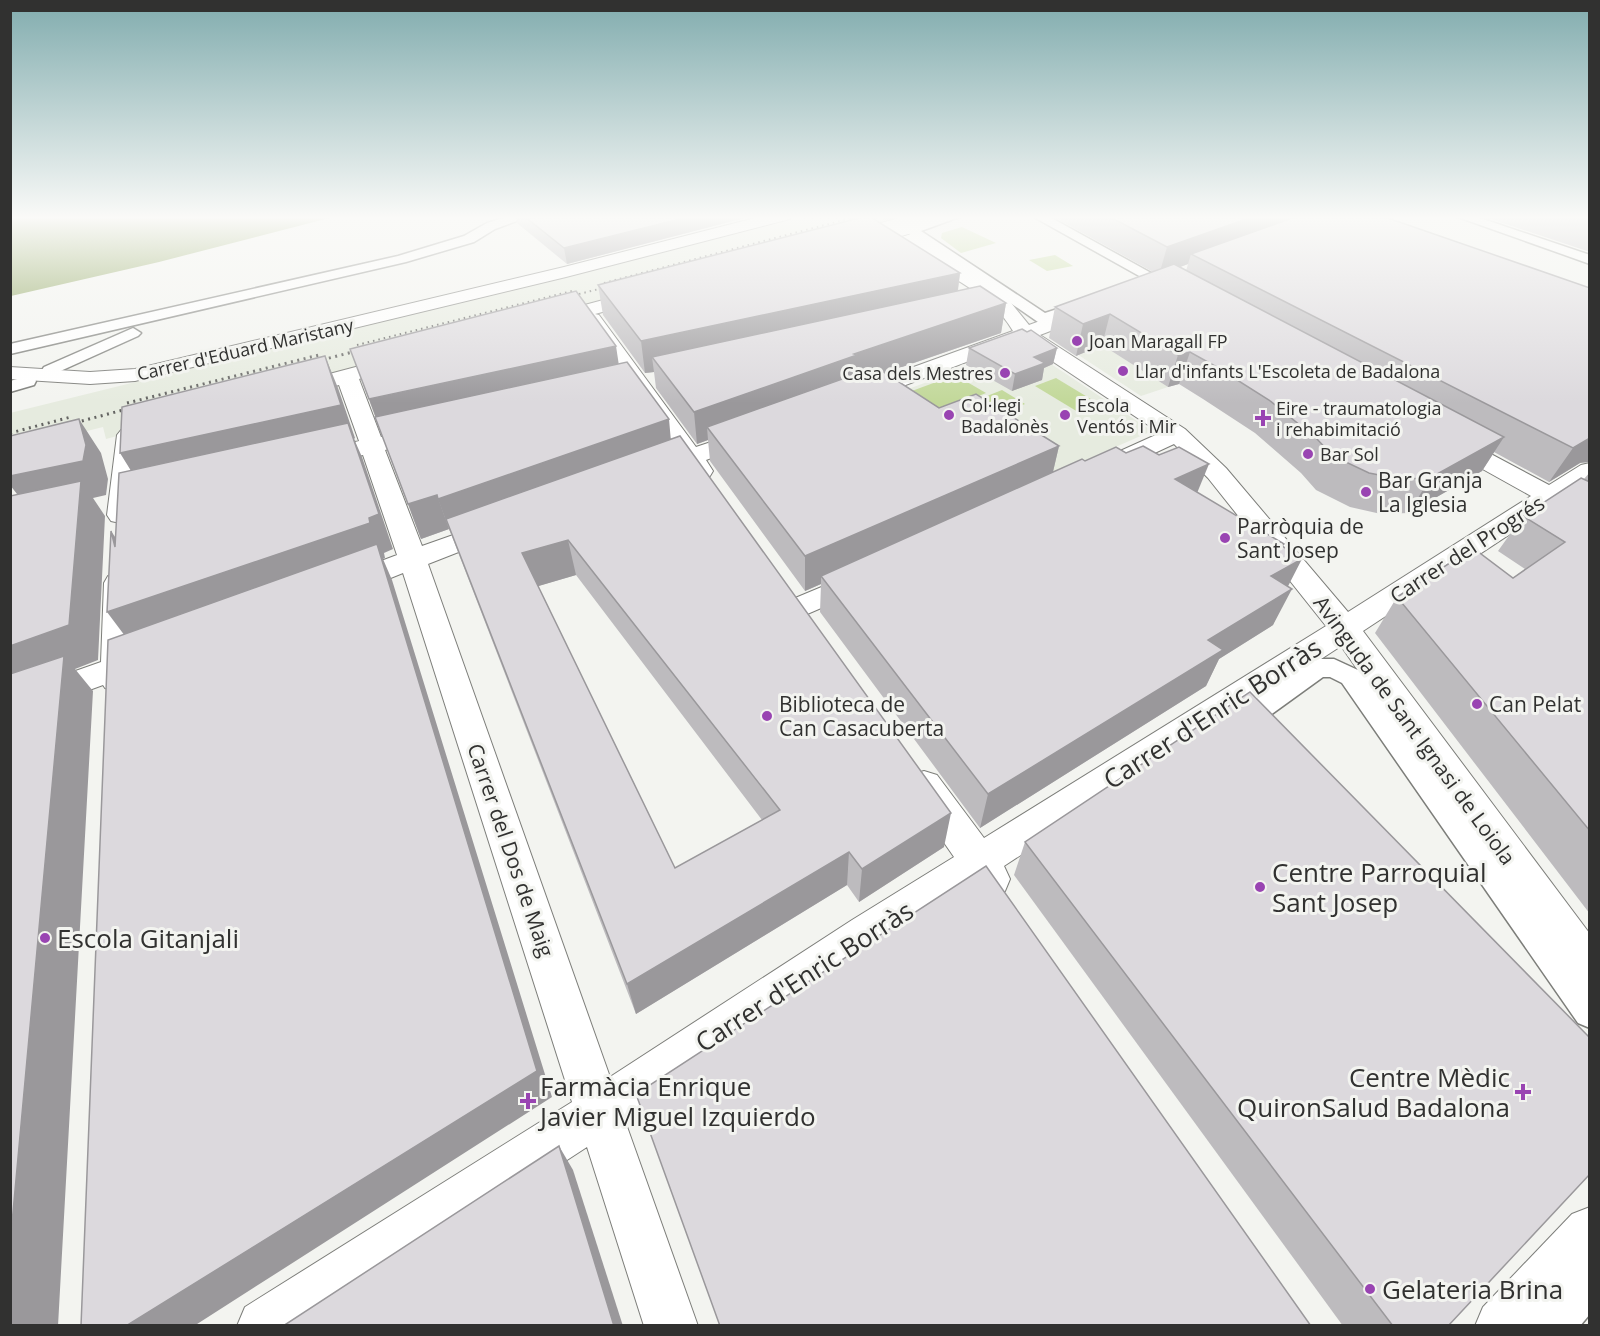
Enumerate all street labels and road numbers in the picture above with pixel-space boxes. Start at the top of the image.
street label: Carrer d'Eduard Maristany [134,312,357,386]
street label: Carrer del Progrés [1384,489,1550,609]
street label: Avinguda de Sant Ignasi de Loiola [1308,590,1522,870]
street label: Carrer d'Enric Borràs [1096,629,1328,797]
street label: Carrer del Dos de Maig [461,740,561,960]
street label: Carrer d'Enric Borràs [688,892,920,1060]

